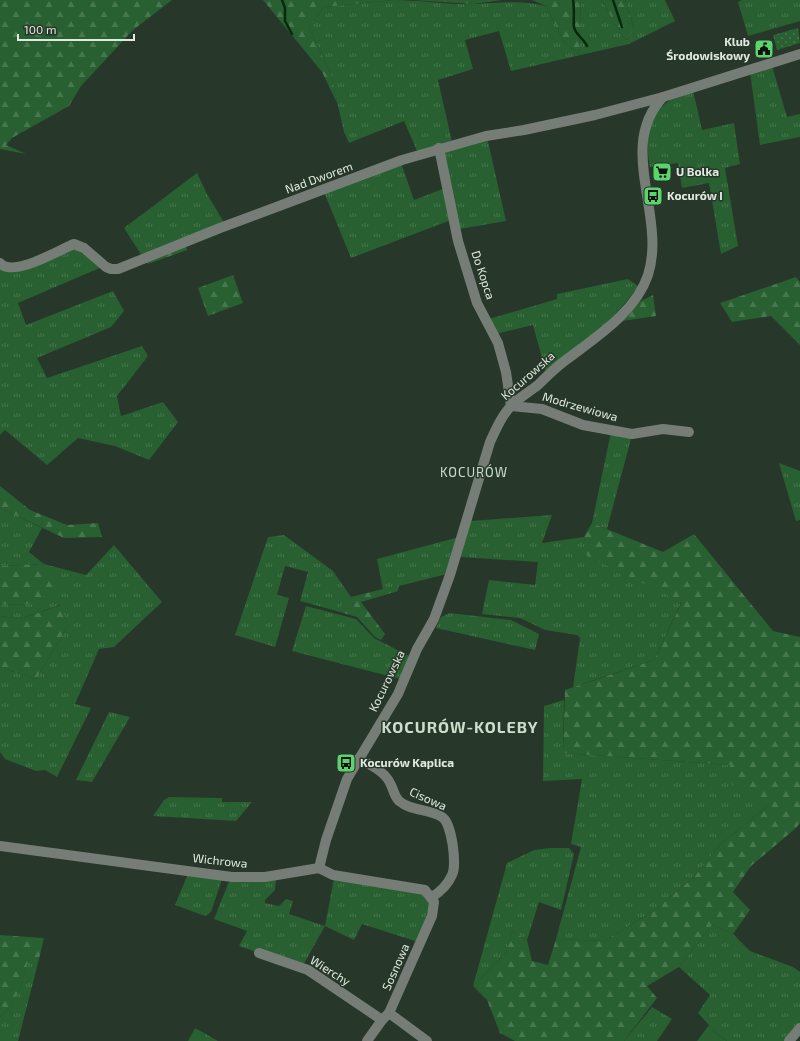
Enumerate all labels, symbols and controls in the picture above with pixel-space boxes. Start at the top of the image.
scale bar [18,16,134,42]
text: 100 m [24,22,56,36]
place label: Klub Środowiskowy [666,34,750,63]
public building icon: Klub Środowiskowy [753,38,775,60]
street label: Nad Dworem [283,158,354,196]
supermarket icon: U Bolka [651,161,673,183]
place label: U Bolka [676,164,719,178]
bus stop icon: Kocurów I [642,185,664,207]
place label: Kocurów I [667,188,723,202]
street label: Do Kopca [469,248,498,301]
street label: Kocurowska [498,348,557,402]
street label: Modrzewiowa [541,389,620,423]
district label: KOCURÓW [440,463,508,480]
street label: Kocurowska [365,648,407,714]
district label: KOCURÓW-KOLEBY [382,717,538,736]
bus stop icon: Kocurów Kaplica [335,752,357,774]
place label: Kocurów Kaplica [360,755,454,769]
street label: Cisowa [408,784,449,812]
street label: Wichrowa [192,850,248,870]
street label: Sosnowa [379,941,412,992]
street label: Wierchy [308,952,354,988]

